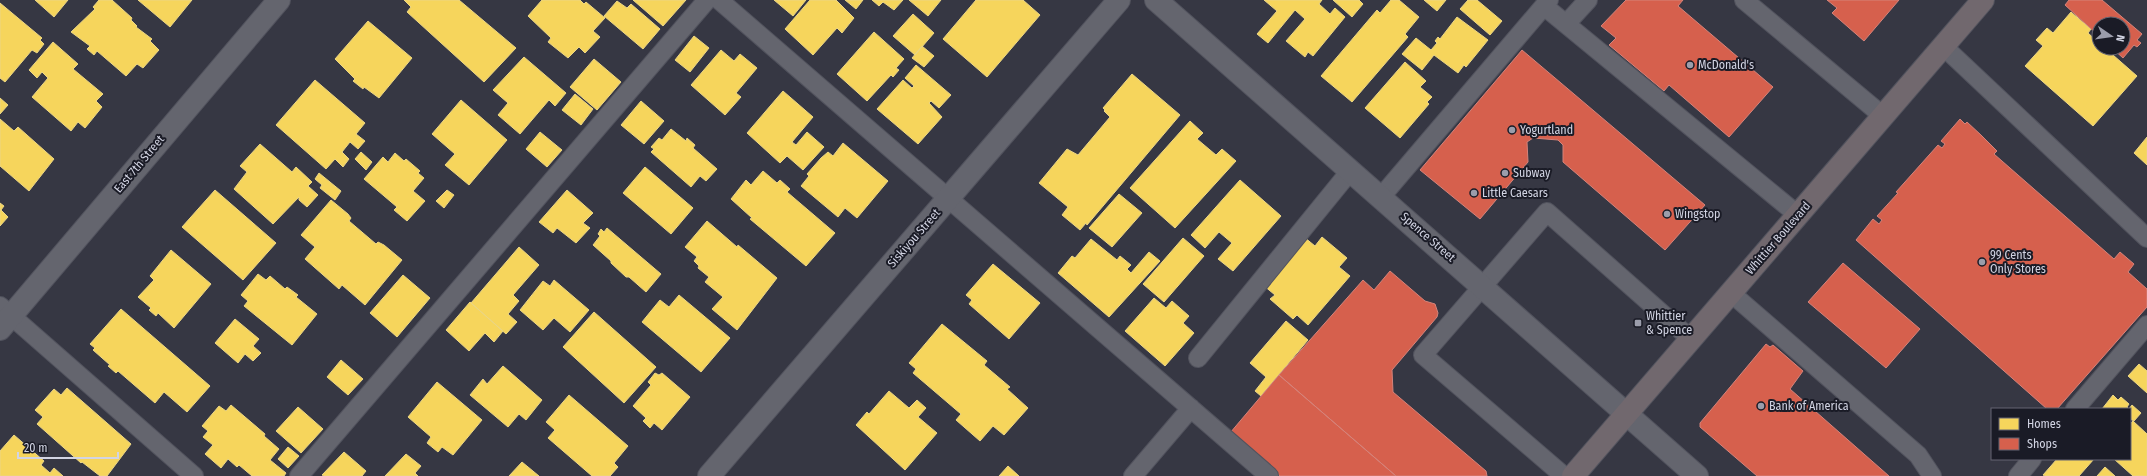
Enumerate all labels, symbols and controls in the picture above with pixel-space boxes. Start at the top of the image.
north arrow [2091,16,2131,56]
text: N [2113,33,2127,43]
place label: McDonald's [1698,58,1754,72]
marker: McDonald's [1685,60,1695,70]
place label: Yogurtland [1520,123,1573,137]
marker: Yogurtland [1507,125,1517,135]
street label: East 7th Street [111,132,167,196]
place label: Subway [1513,166,1551,180]
marker: Subway [1500,168,1510,178]
place label: Little Caesars [1482,186,1548,200]
marker: Little Caesars [1469,188,1479,198]
street label: Whittier Boulevard [1743,199,1813,277]
street label: Siskiyou Street [885,206,943,270]
place label: Wingstop [1675,207,1720,221]
street label: Spence Street [1398,209,1458,265]
marker: Wingstop [1662,209,1672,219]
place label: 99 Cents Only Stores [1990,248,2046,276]
marker: 99 Cents Only Stores [1977,257,1987,267]
place label: Whittier & Spence [1646,309,1692,337]
marker: Whittier & Spence [1633,318,1643,328]
place label: Bank of America [1769,399,1849,413]
marker: Bank of America [1756,401,1766,411]
legend [1991,408,2131,460]
text: Homes [2027,417,2061,431]
scale bar [18,434,118,460]
text: Shops [2027,437,2057,451]
text: 20 m [24,441,48,455]

